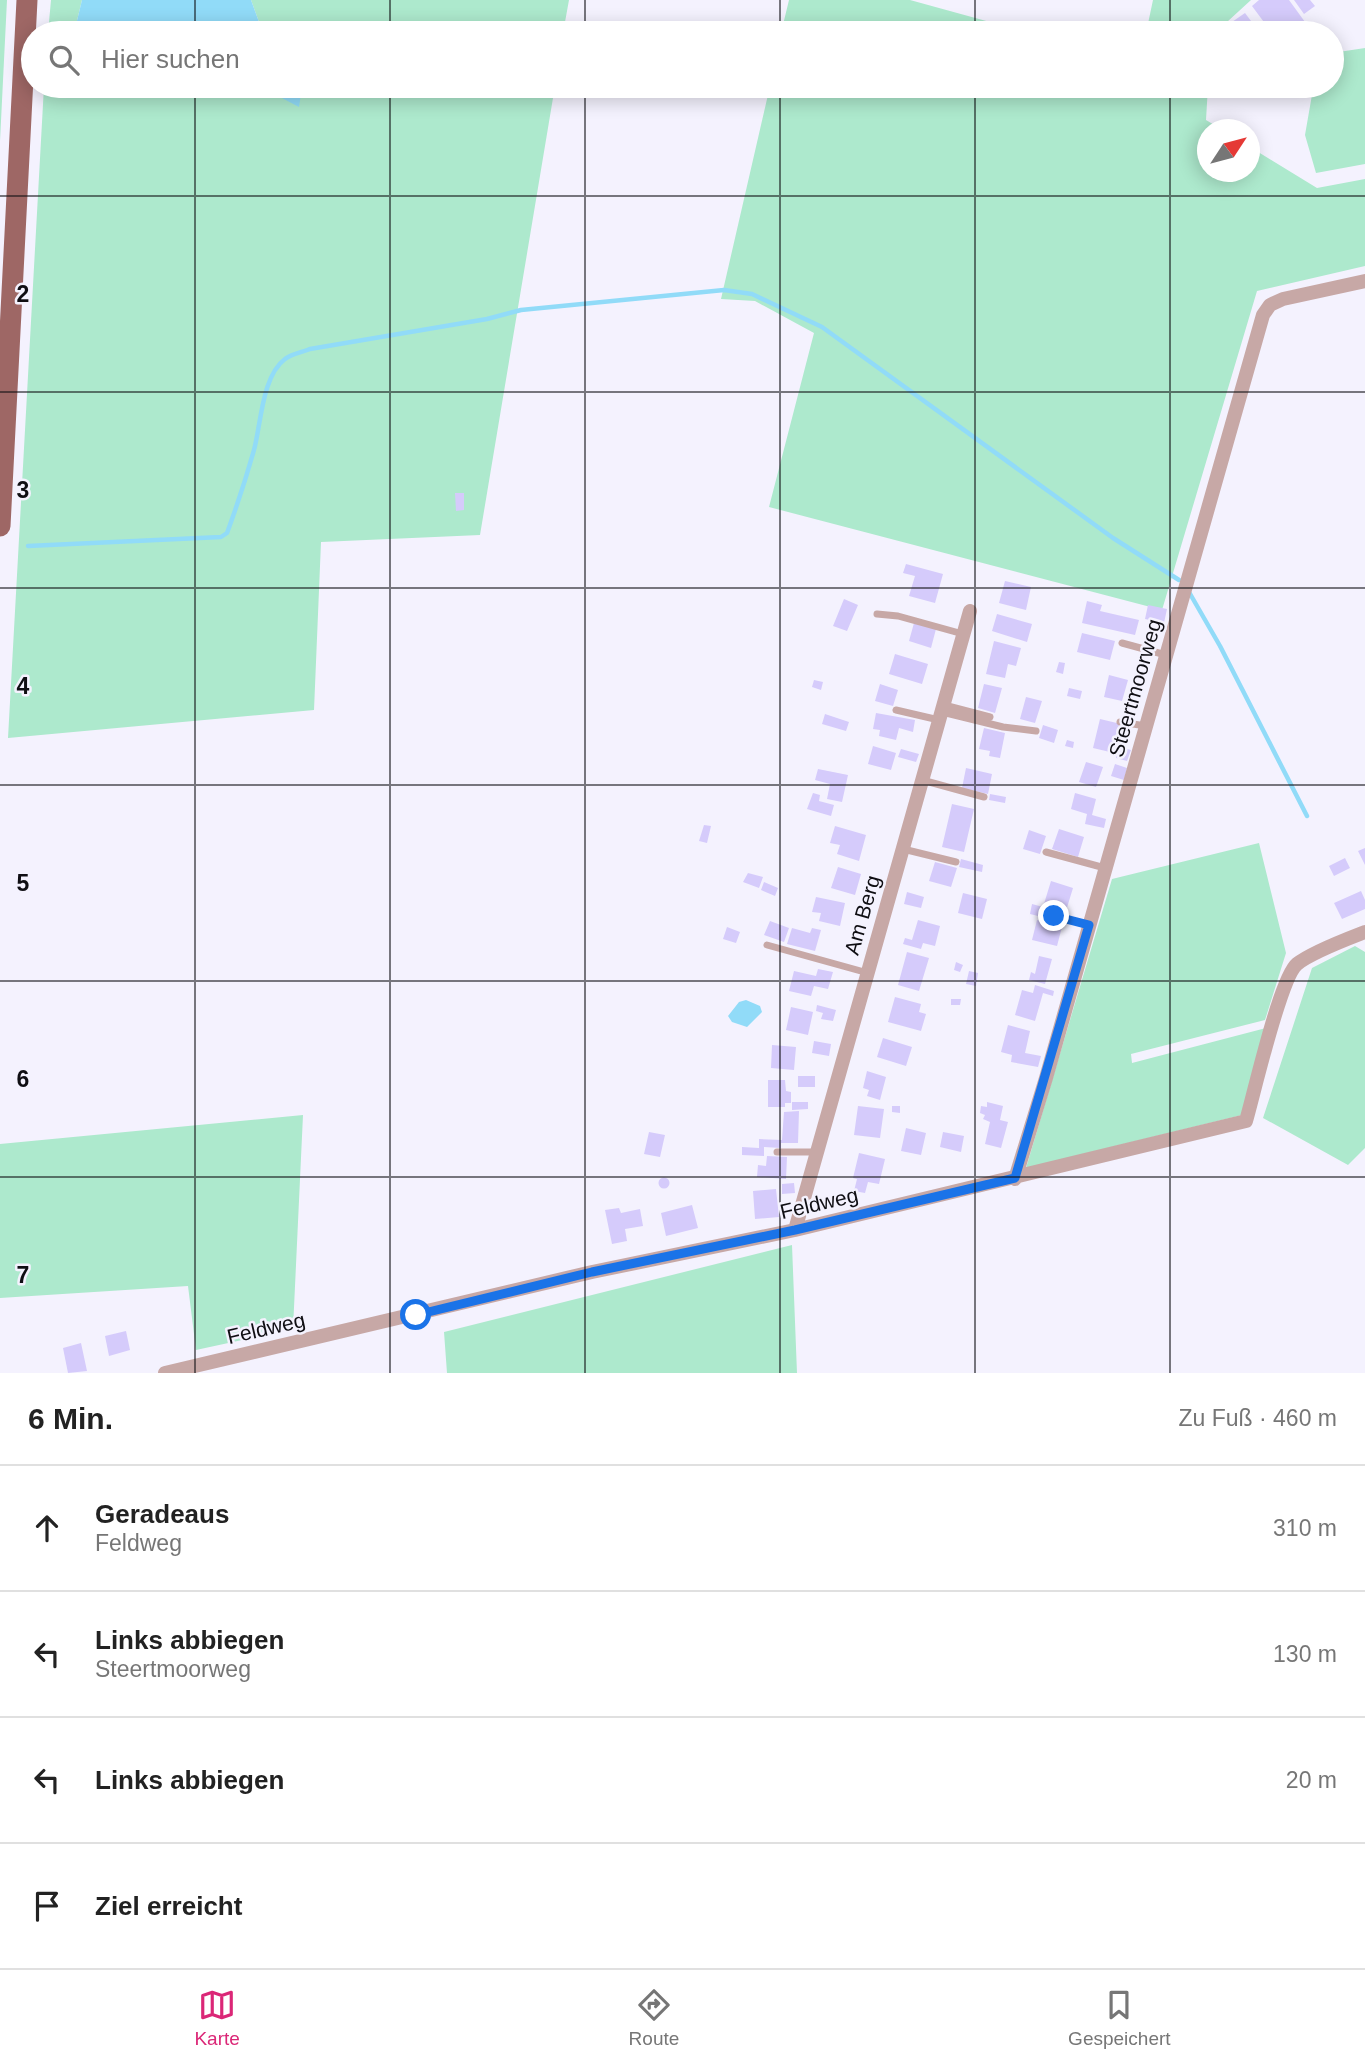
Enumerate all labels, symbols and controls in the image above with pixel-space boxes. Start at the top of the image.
search box [21,21,1344,98]
icon: search [45,41,83,79]
text: Hier suchen [101,44,240,74]
north arrow [1197,119,1260,182]
text: 2 [17,281,29,307]
text: 3 [17,477,29,503]
street label: Steertmoorweg [1104,616,1166,760]
text: 4 [17,673,30,699]
text: 5 [17,870,30,896]
street label: Am Berg [840,873,884,957]
route end [1038,900,1069,931]
text: 6 [17,1066,29,1092]
street label: Feldweg [778,1183,860,1223]
text: 7 [17,1262,29,1288]
route start [400,1299,431,1330]
street label: Feldweg [225,1308,307,1348]
text: 6 Min. [28,1402,113,1435]
text: Zu Fuß · 460 m [1179,1405,1337,1431]
text: Geradeaus [95,1499,229,1529]
icon: ahead [28,1509,66,1547]
text: 310 m [1273,1515,1337,1541]
text: Feldweg [95,1530,182,1556]
text: Links abbiegen [95,1625,284,1655]
icon: left [28,1635,66,1673]
text: 130 m [1273,1641,1337,1667]
text: Steertmoorweg [95,1656,251,1682]
icon: left [28,1761,66,1799]
text: Links abbiegen [95,1765,284,1795]
text: 20 m [1286,1767,1337,1793]
icon: arrive [28,1887,66,1925]
text: Ziel erreicht [95,1891,242,1921]
tab: Karte [194,1986,240,2050]
tab: Route [629,1986,679,2050]
tab: Gespeichert [1068,1986,1171,2050]

